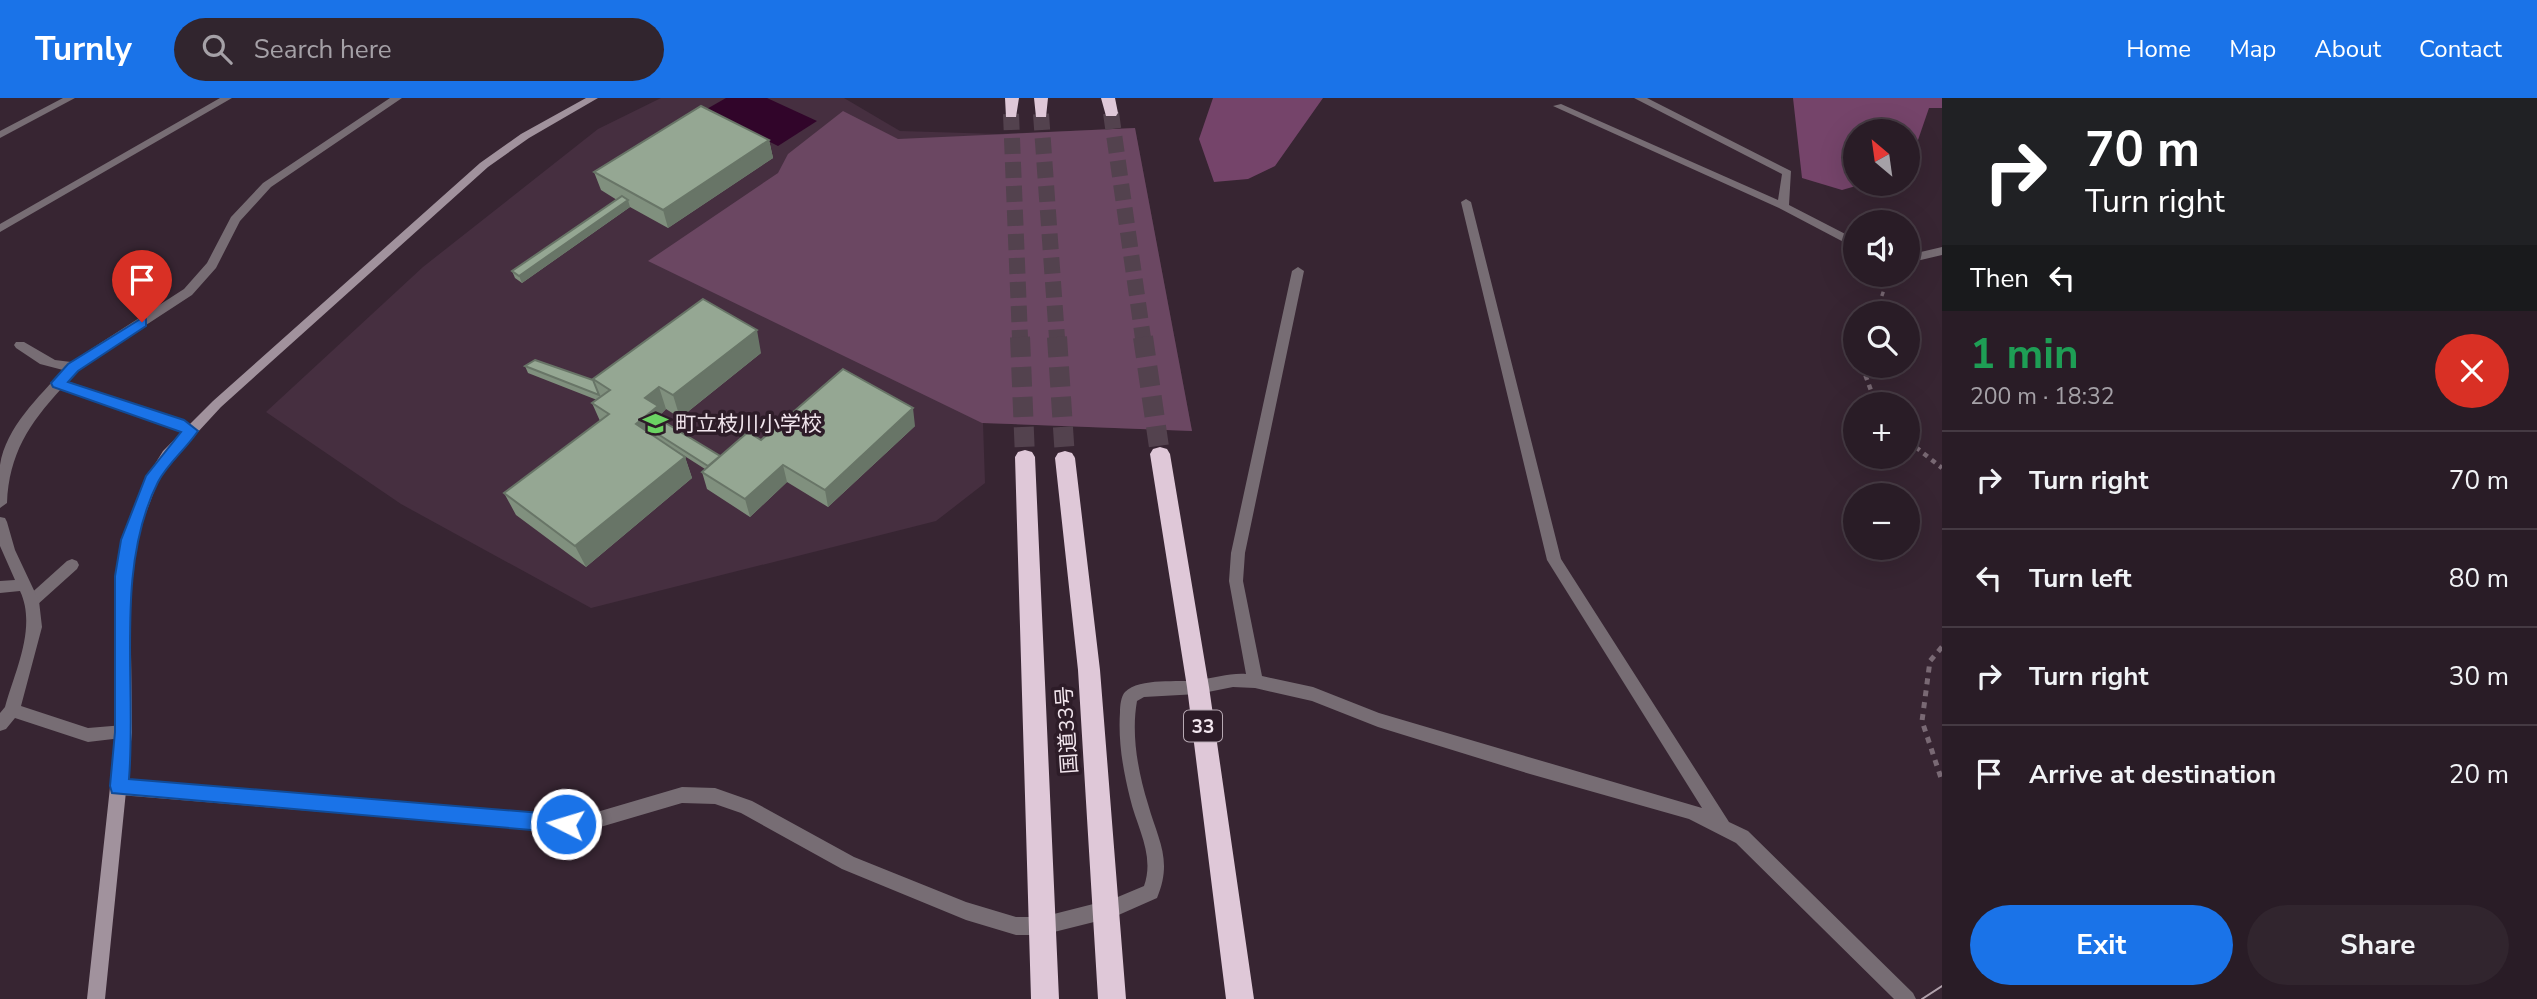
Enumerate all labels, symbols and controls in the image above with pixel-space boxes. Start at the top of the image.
search box [174,18,664,81]
text: Turnly [35,27,132,72]
icon: search [198,30,236,68]
text: Search here [254,32,392,67]
text: Home [2126,33,2191,65]
text: Map [2229,33,2276,65]
text: About [2314,33,2381,65]
text: Contact [2419,33,2502,65]
text: 70 m [2085,116,2200,183]
north arrow [1843,119,1920,196]
map controls [1843,119,1920,560]
icon: right [1970,126,2061,217]
text: Turn right [2085,180,2225,223]
button: sound [1843,210,1920,287]
pin [112,250,172,322]
icon: left [2043,259,2081,297]
icon: arrive [123,261,161,299]
text: Then [1970,261,2029,296]
button: search [1843,301,1920,378]
text: 1 min [1970,326,2079,383]
button: close [2435,334,2509,408]
text: 200 m · 18:32 [1970,381,2115,412]
button: + [1843,392,1920,469]
school or university icon: 町立枝川小学校 [641,410,669,438]
place label: 町立枝川小学校 [675,410,822,438]
icon: right [1970,461,2008,499]
text: Turn right [2029,463,2148,498]
text: 70 m [2449,463,2509,498]
button: − [1843,483,1920,560]
icon: left [1970,559,2008,597]
text: Turn left [2029,561,2132,596]
text: 80 m [2449,561,2509,596]
icon: right [1970,657,2008,695]
text: Turn right [2029,659,2148,694]
text: 30 m [2449,659,2509,694]
street label: 国道33号 [1050,685,1084,775]
road number: 33 [1184,710,1222,741]
icon: arrive [1970,755,2008,793]
text: Arrive at destination [2029,757,2276,792]
text: 20 m [2449,757,2509,792]
position arrow [529,787,603,861]
button: Exit [1970,905,2233,985]
button: Share [2247,905,2509,985]

